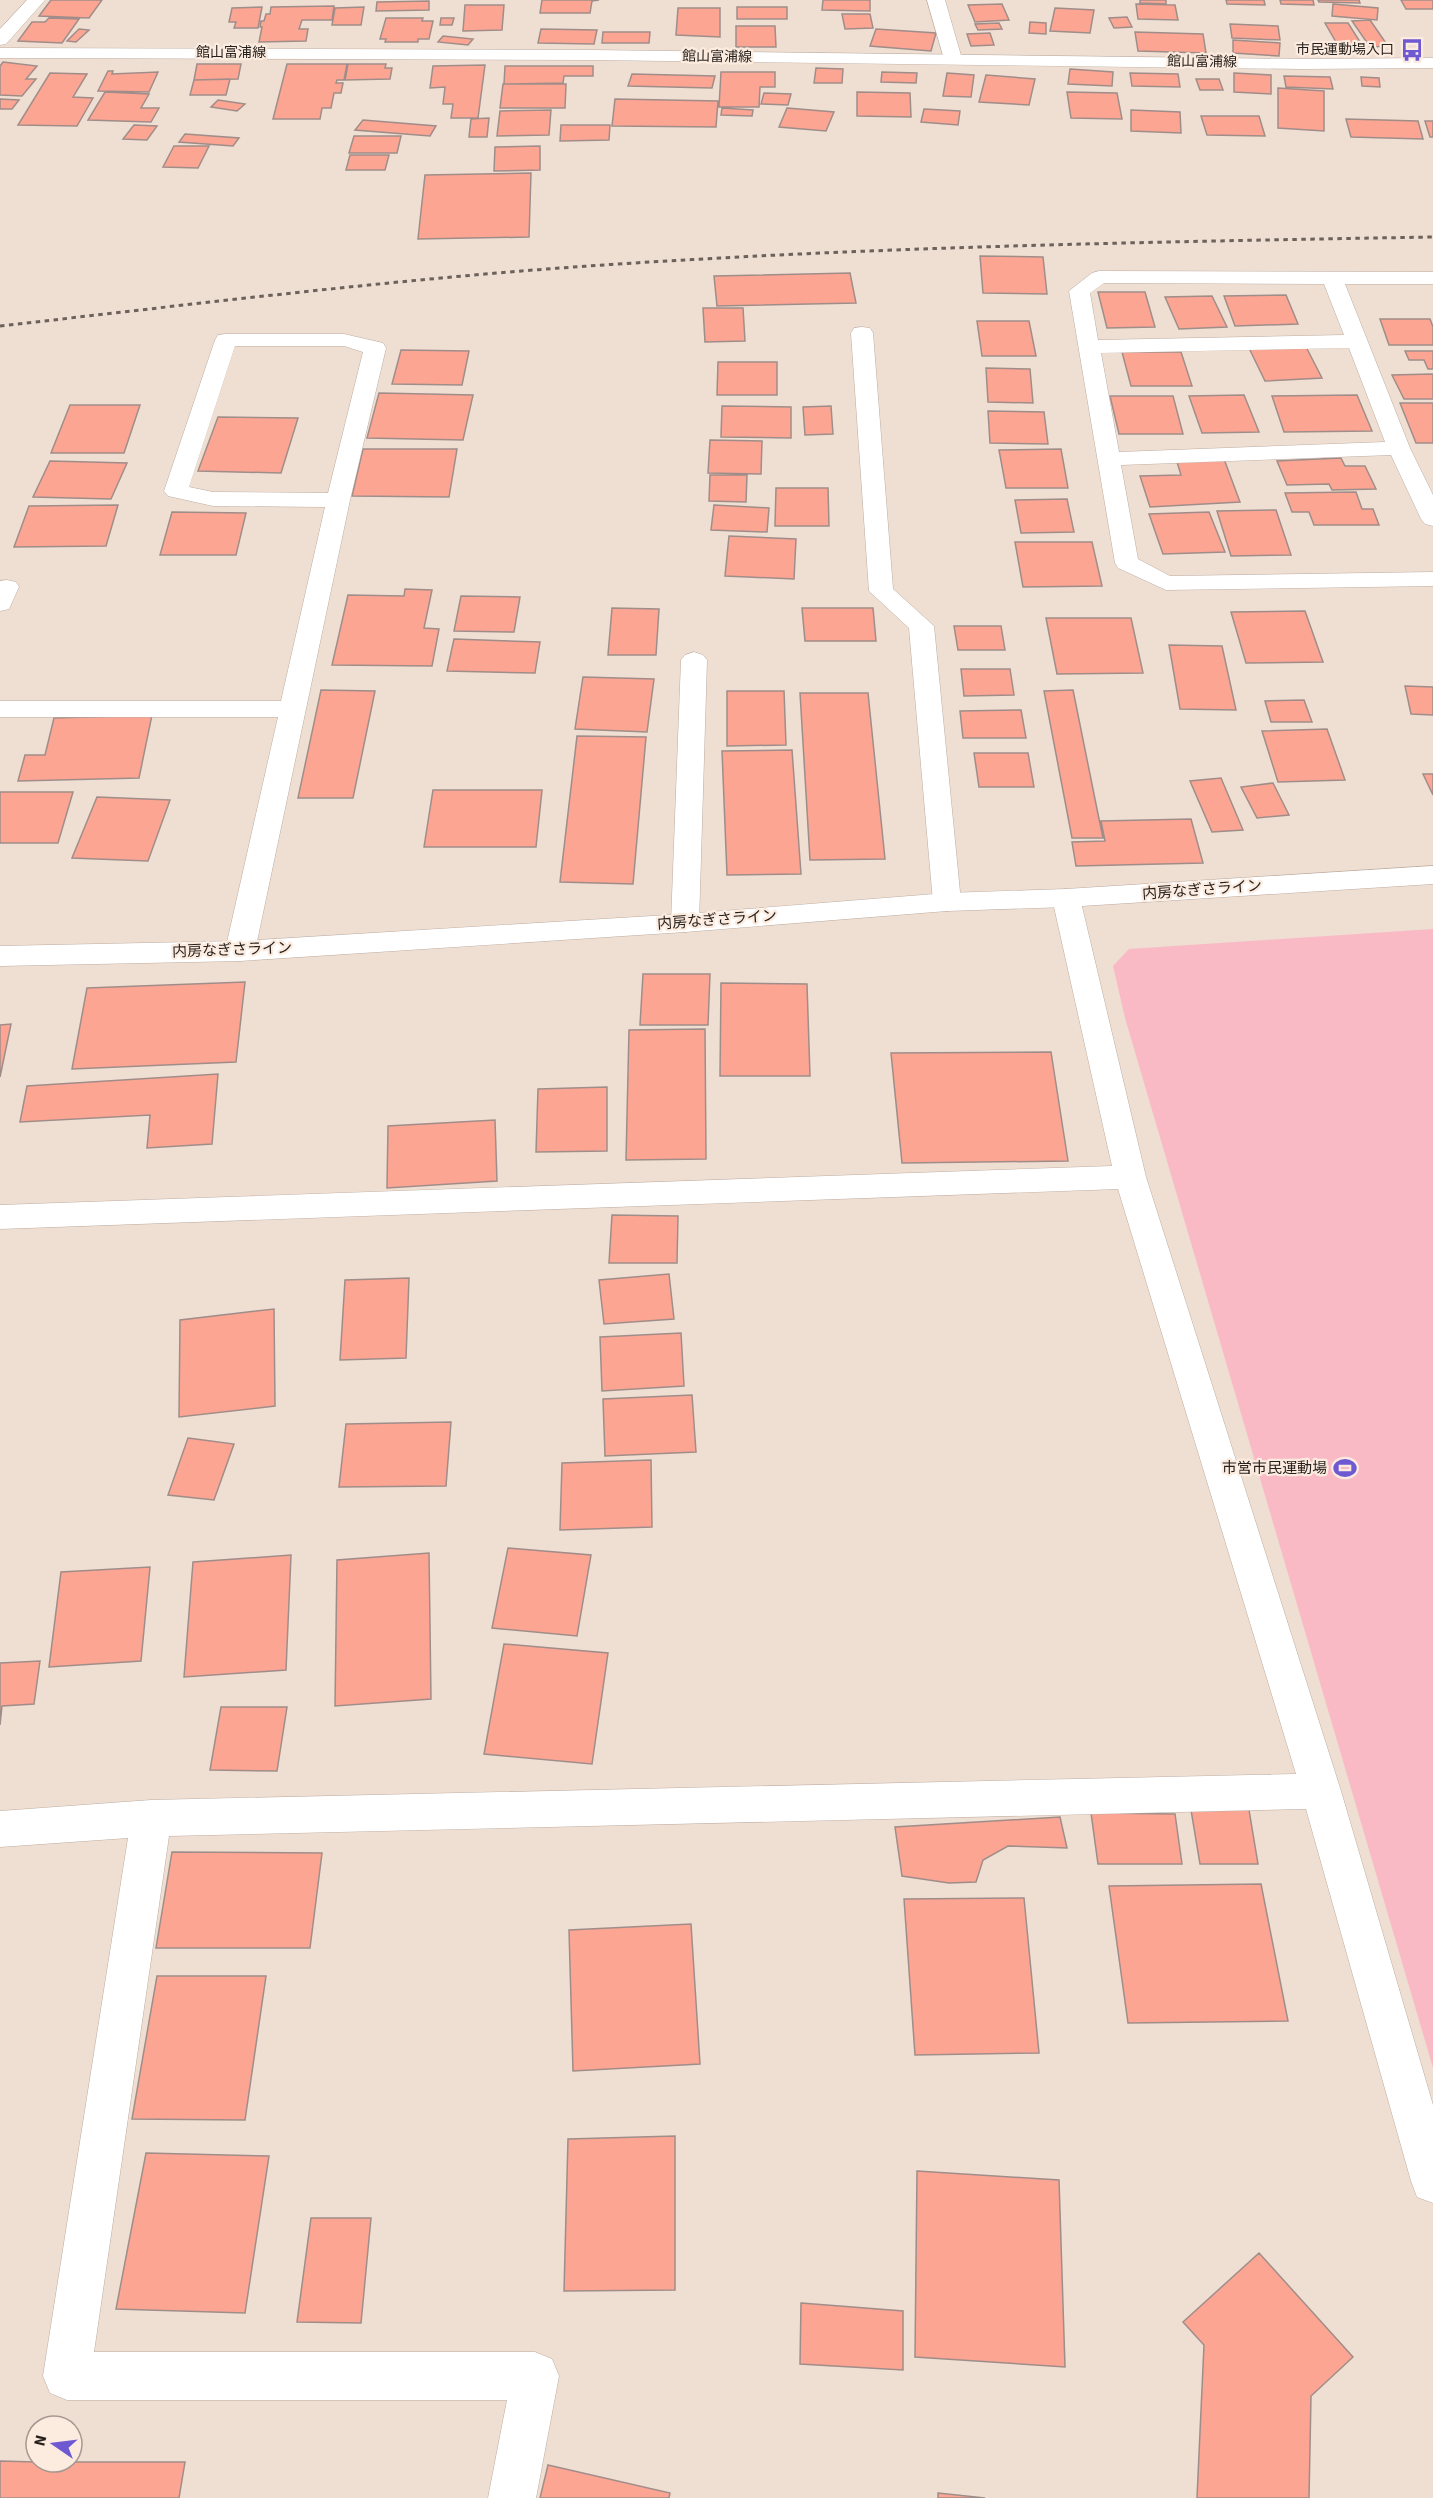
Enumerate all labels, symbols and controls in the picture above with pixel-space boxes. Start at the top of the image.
bus stop icon: 市民運動場入口 [1399,37,1425,63]
place label: 市民運動場入口 [1296,40,1394,60]
street label: 館山富浦線 [196,43,266,63]
street label: 館山富浦線 [682,46,752,68]
street label: 館山富浦線 [1167,51,1237,73]
street label: 内房なぎさライン [1141,875,1263,905]
street label: 内房なぎさライン [656,905,778,935]
street label: 内房なぎさライン [172,937,292,963]
sports icon: 市営市民運動場 [1332,1455,1358,1481]
place label: 市営市民運動場 [1222,1458,1327,1479]
north arrow [24,2414,84,2474]
text: N [28,2433,52,2448]

